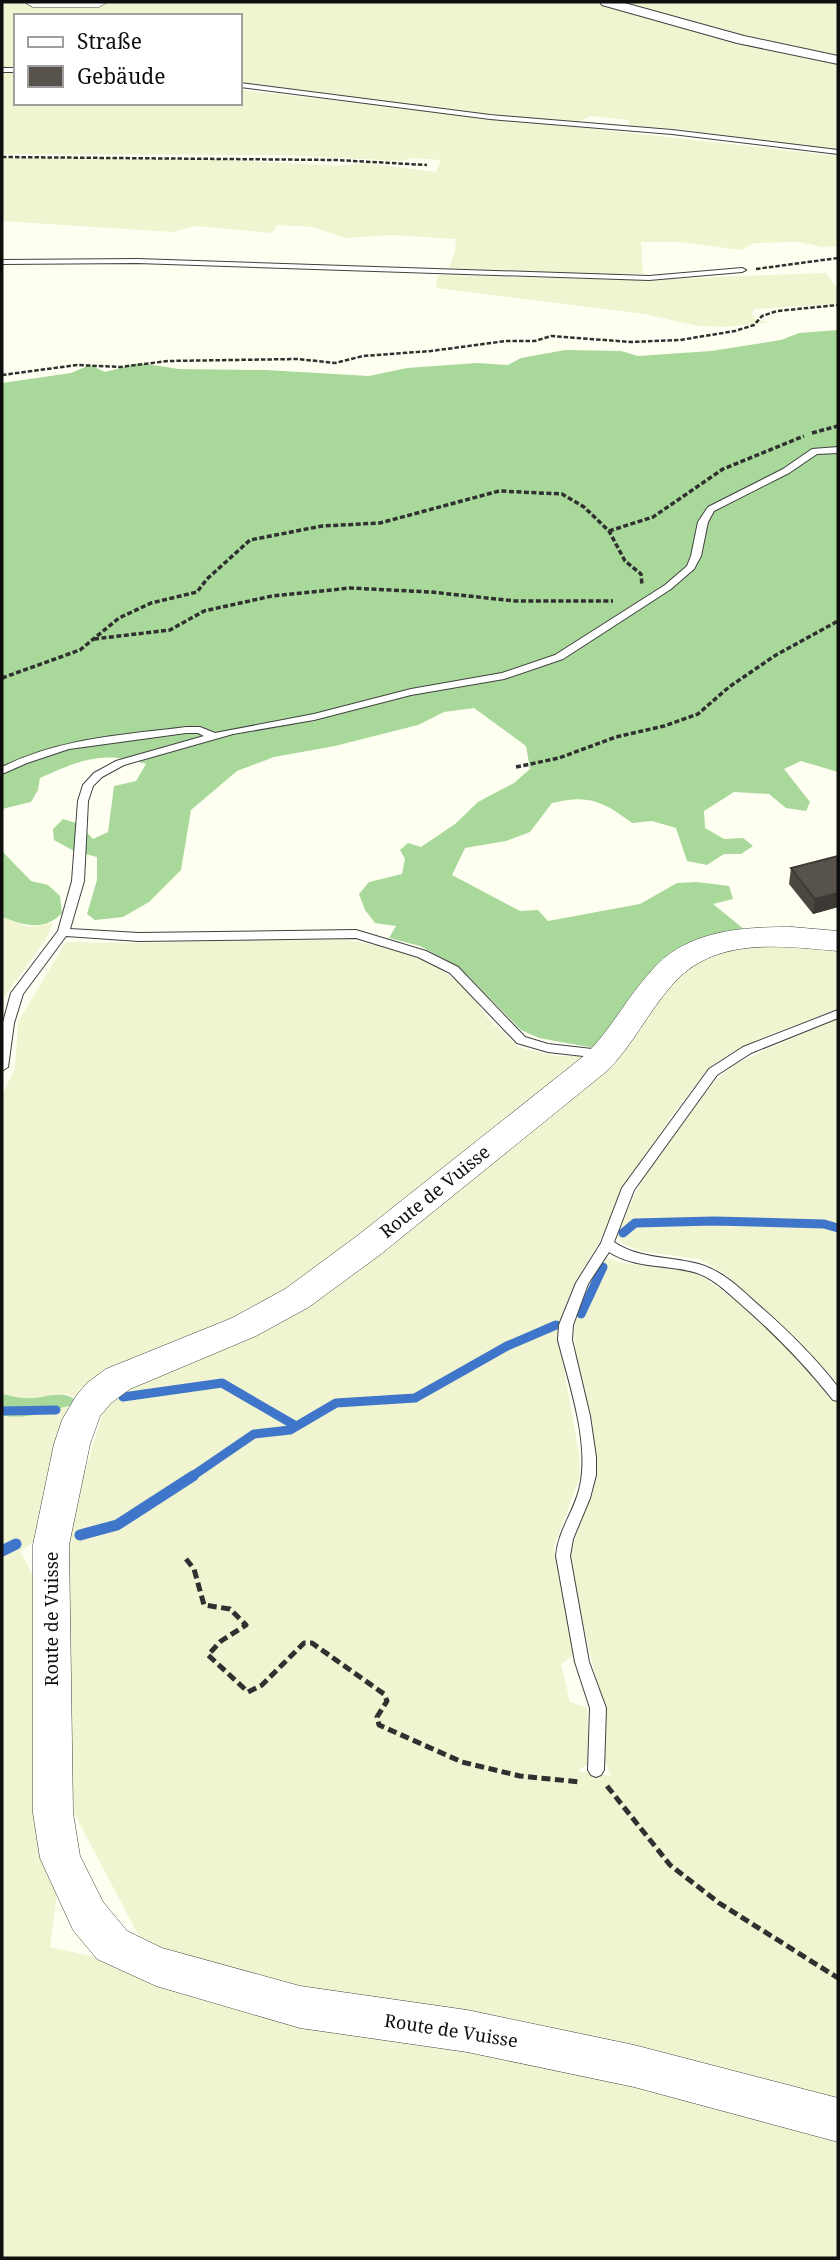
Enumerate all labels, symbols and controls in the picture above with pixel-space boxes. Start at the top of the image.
legend [14,14,242,105]
text: Straße [77,27,142,55]
text: Gebäude [77,62,165,90]
street label: Route de Vuisse [374,1139,494,1243]
street label: Route de Vuisse [39,1552,63,1686]
street label: Route de Vuisse [383,2008,520,2052]

